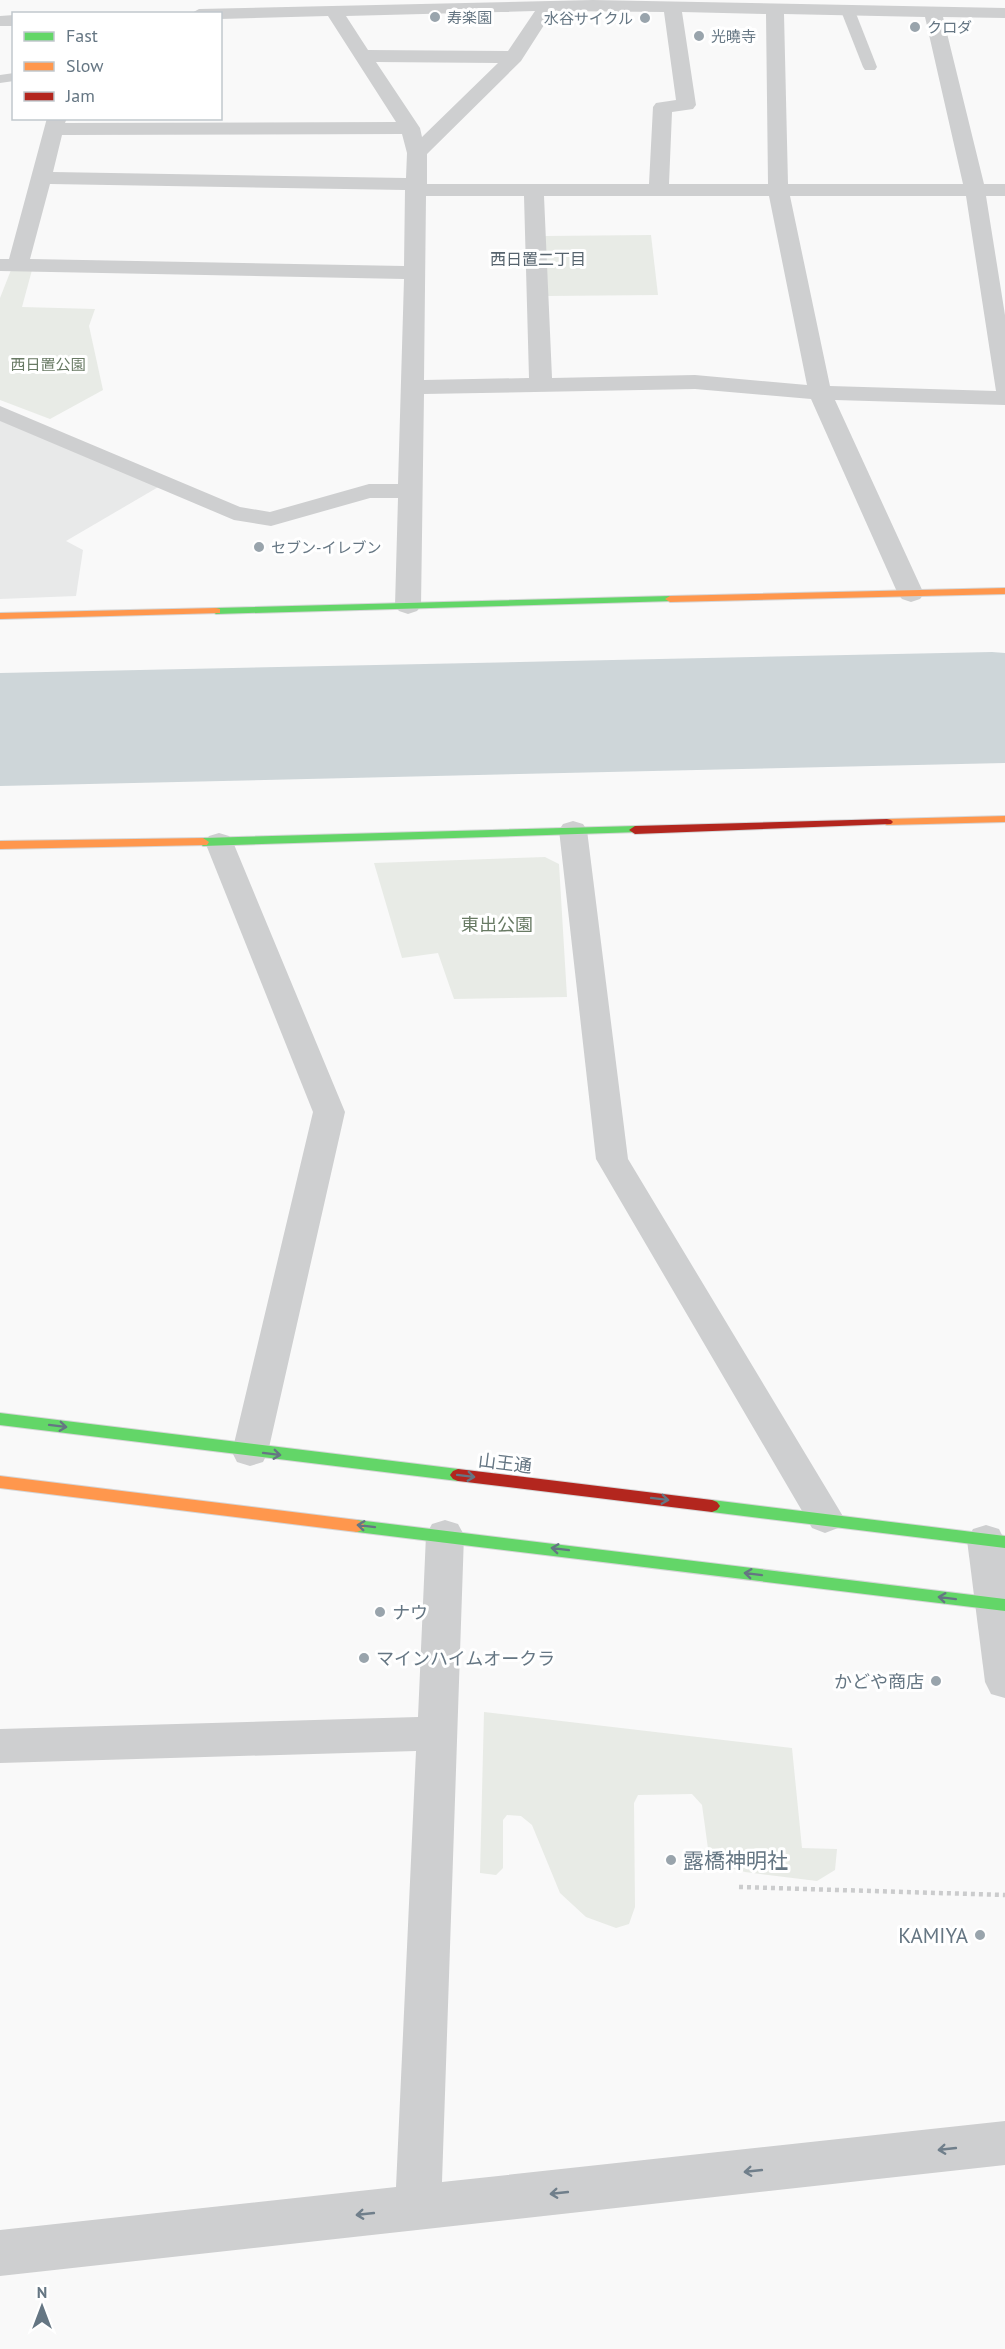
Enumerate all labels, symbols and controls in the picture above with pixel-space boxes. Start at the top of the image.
place label: 寿楽園 [447,8,492,27]
place label: 水谷サイクル [544,9,633,28]
marker: 寿楽園 [428,10,442,24]
marker: 水谷サイクル [638,11,652,25]
legend [12,12,222,120]
place label: クロダ [927,18,972,37]
marker: クロダ [908,20,922,34]
text: Fast [66,24,98,47]
place label: 光曉寺 [711,27,756,46]
marker: 光曉寺 [692,29,706,43]
text: Slow [66,54,104,77]
text: Jam [65,84,95,107]
district label: 西日置二丁目 [490,249,586,269]
park label: 西日置公園 [10,355,86,374]
place label: セブン-イレブン [271,538,381,557]
marker: セブン-イレブン [252,540,266,554]
park label: 東出公園 [461,913,533,936]
one-way arrow [48,1421,67,1432]
street label: 山王通 [477,1448,533,1478]
one-way arrow [262,1449,282,1460]
one-way arrow [456,1471,475,1482]
one-way arrow [649,1493,669,1504]
one-way arrow [357,1520,377,1531]
one-way arrow [551,1544,570,1555]
one-way arrow [744,1568,764,1579]
one-way arrow [937,1593,957,1604]
place label: ナウ [392,1601,428,1624]
marker: ナウ [373,1605,387,1619]
place label: マインハイムオークラ [376,1647,555,1670]
marker: マインハイムオークラ [357,1651,371,1665]
place label: かどや商店 [834,1670,924,1693]
marker: かどや商店 [929,1674,943,1688]
place label: 露橋神明社 [683,1847,788,1874]
marker: 露橋神明社 [664,1853,678,1867]
place label: KAMIYA [898,1922,969,1949]
marker: KAMIYA [973,1928,987,1942]
one-way arrow [937,2144,957,2155]
one-way arrow [744,2166,764,2177]
one-way arrow [550,2188,570,2199]
one-way arrow [356,2209,376,2220]
north arrow [12,2277,72,2337]
text: N [37,2282,47,2302]

